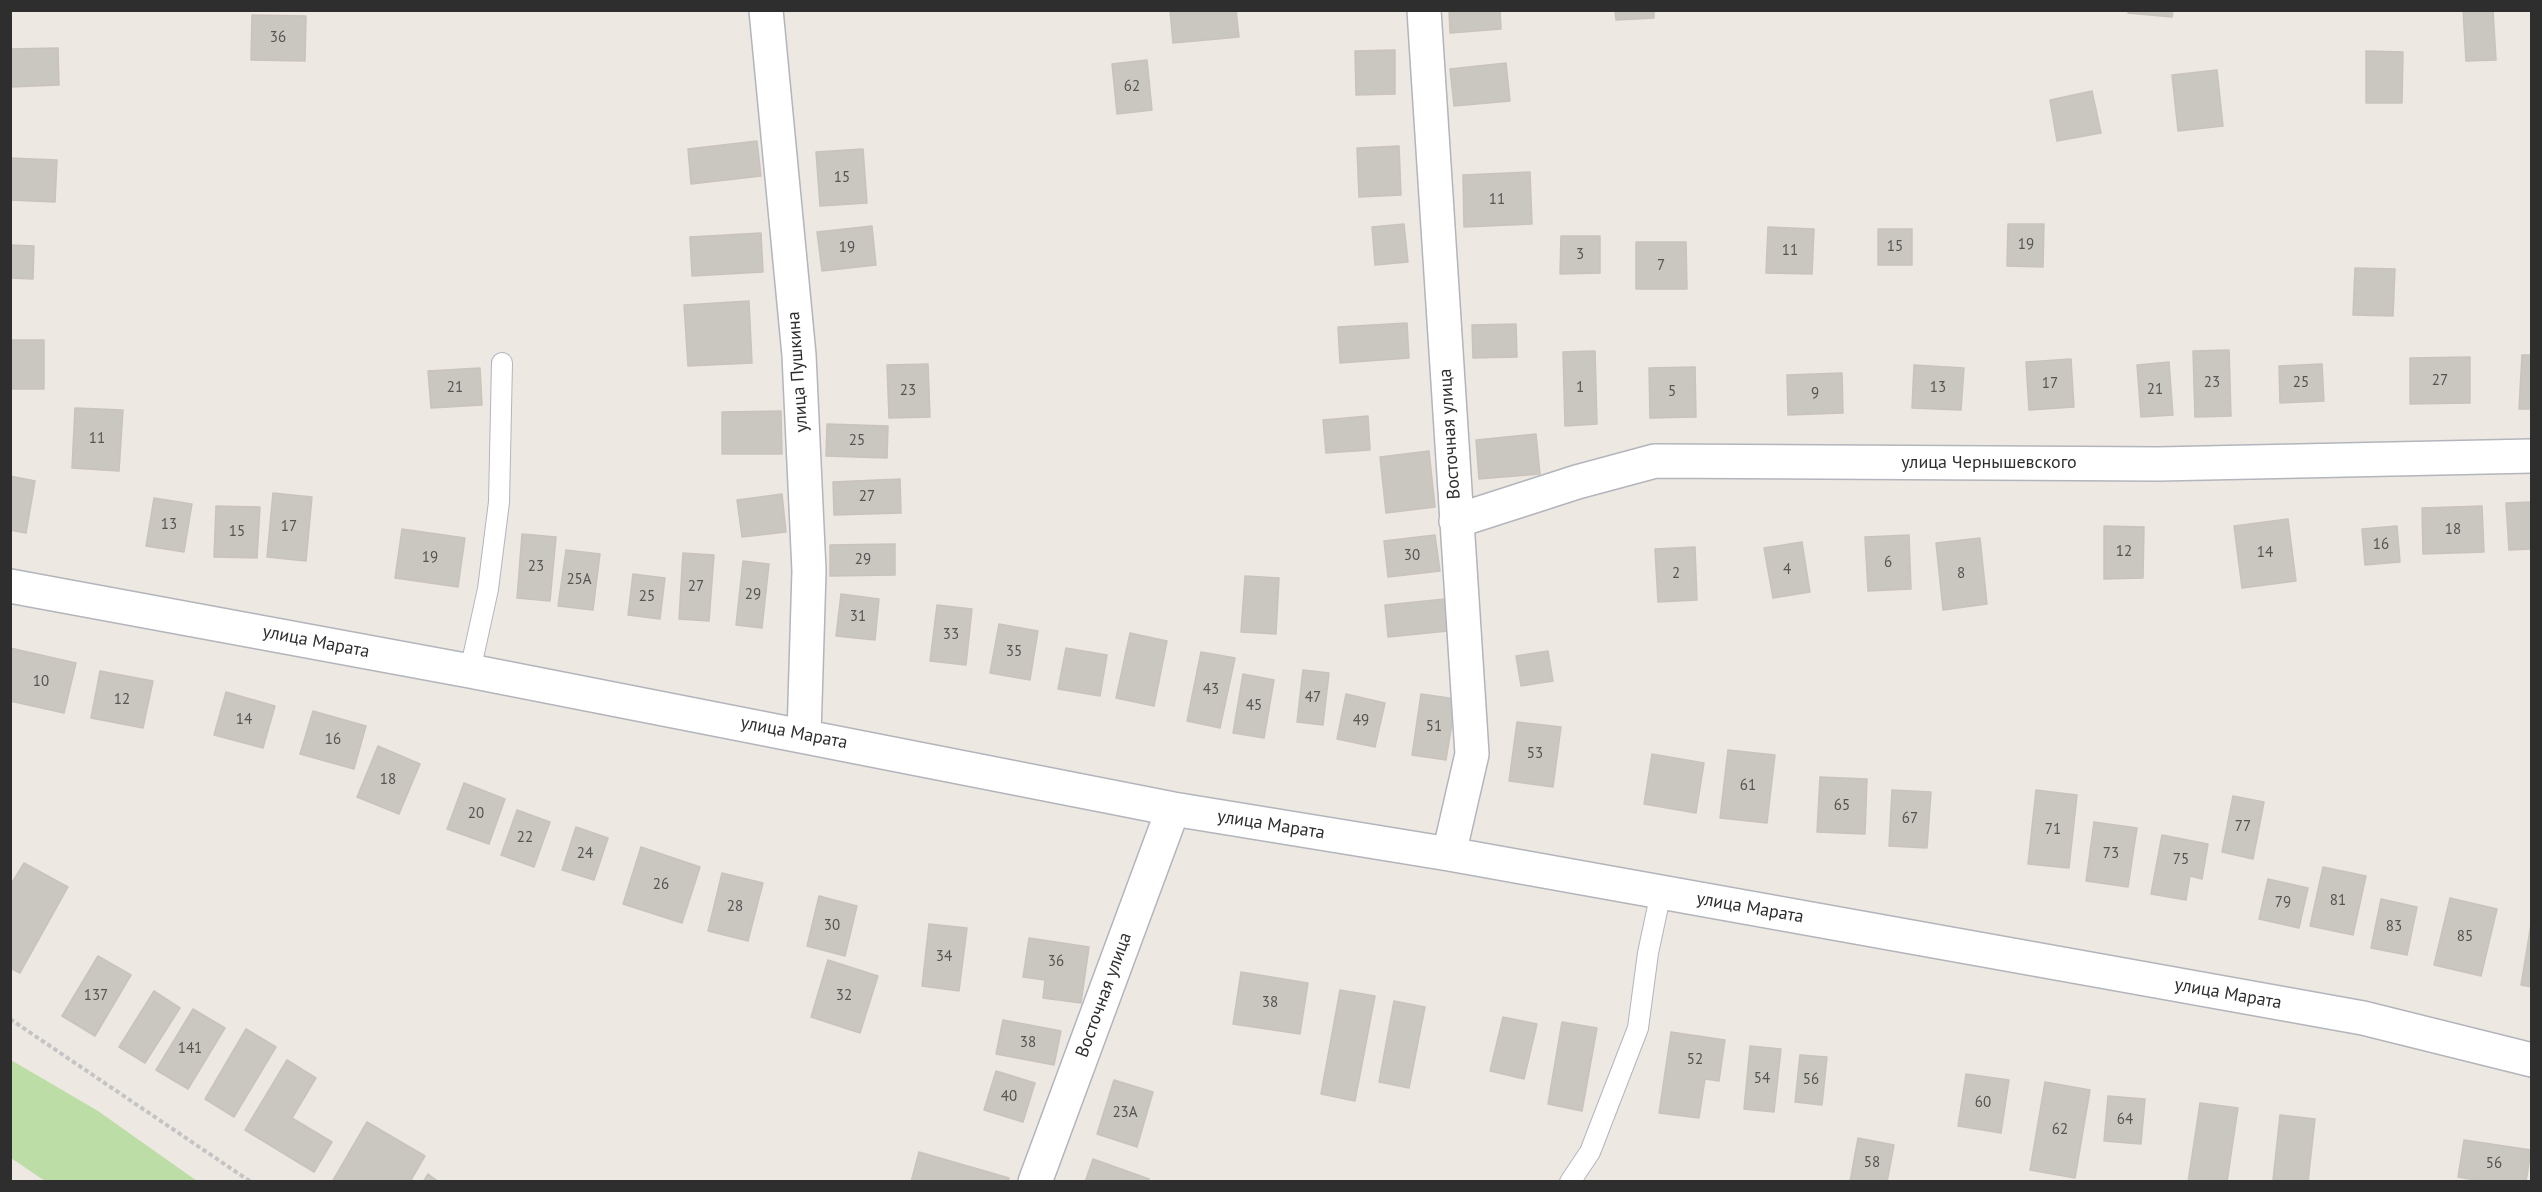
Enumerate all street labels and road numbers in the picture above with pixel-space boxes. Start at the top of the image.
street label: улица Пушкина [783,311,813,433]
street label: Восточная улица [1435,368,1465,500]
street label: улица Чернышевского [1901,452,2077,474]
street label: улица Марата [261,621,371,663]
street label: улица Марата [739,712,849,754]
street label: улица Марата [1216,806,1326,844]
street label: улица Марата [1695,888,1805,928]
street label: Восточная улица [1071,930,1137,1060]
street label: улица Марата [2173,974,2283,1014]

